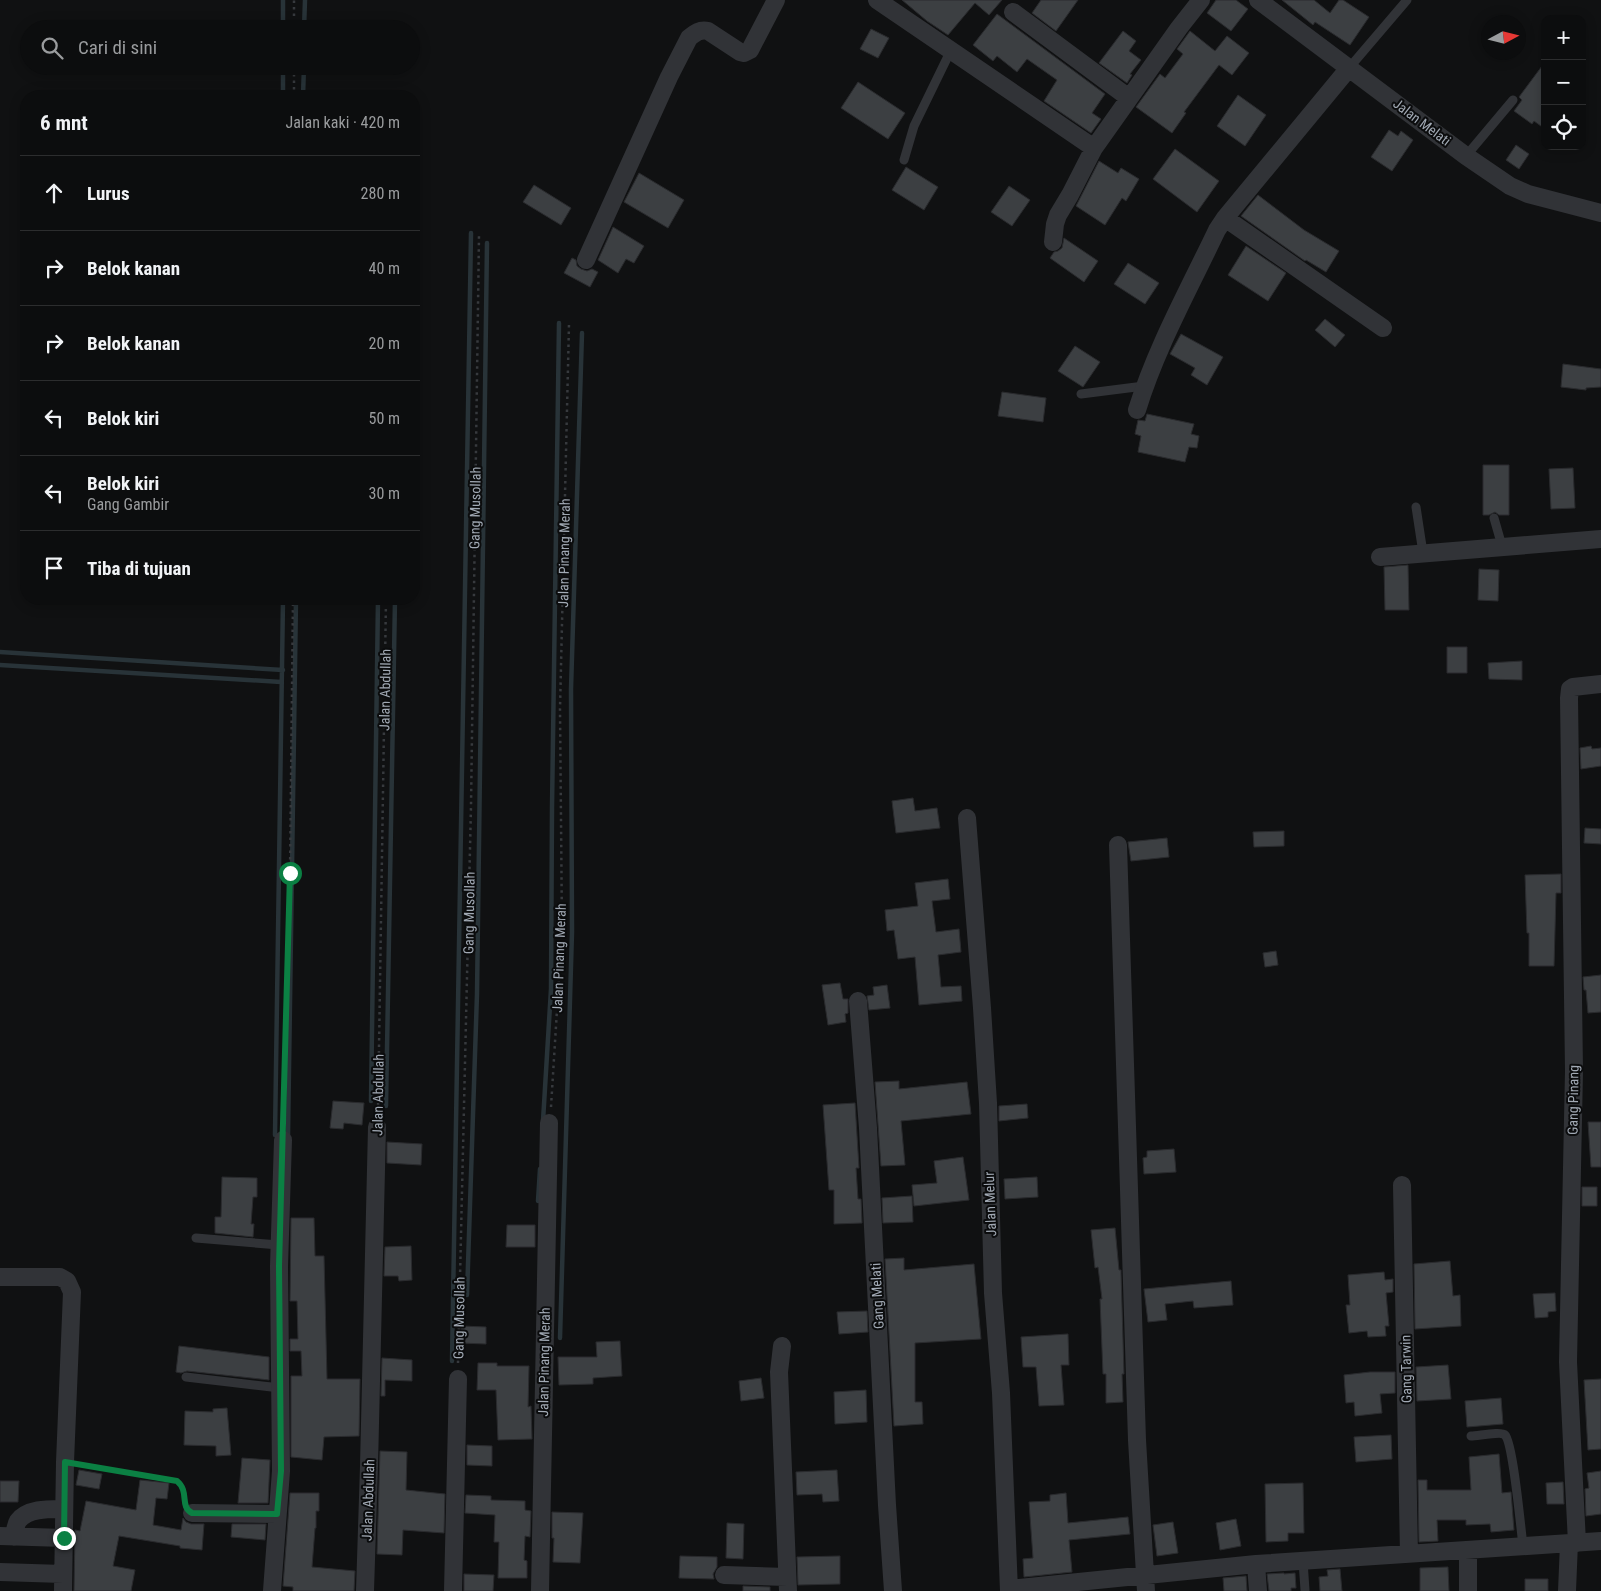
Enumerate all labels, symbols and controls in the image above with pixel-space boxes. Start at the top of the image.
north arrow [1481,15,1526,60]
map controls [1541,15,1586,150]
button: + [1541,15,1586,60]
search box [20,20,420,75]
icon: search [38,34,66,62]
text: Cari di sini [78,36,157,59]
button: − [1541,60,1586,105]
street label: Jalan Melati [1390,95,1454,149]
button: locate [1541,105,1586,150]
text: 6 mnt [40,111,88,135]
text: Jalan kaki · 420 m [285,113,400,132]
icon: ahead [40,179,68,207]
text: Lurus [87,182,130,205]
text: 280 m [361,184,400,203]
icon: right [40,254,68,282]
text: Belok kanan [87,257,180,280]
text: 40 m [368,259,400,278]
icon: right [40,329,68,357]
text: Belok kanan [87,332,180,355]
text: 20 m [368,334,400,353]
icon: left [40,404,68,432]
text: Belok kiri [87,407,159,430]
text: 50 m [368,409,400,428]
street label: Gang Musollah [466,467,484,549]
text: Belok kiri [87,472,159,495]
icon: left [40,479,68,507]
text: 30 m [368,484,400,503]
text: Gang Gambir [87,495,169,514]
street label: Jalan Pinang Merah [555,498,573,608]
icon: arrive [40,554,68,582]
text: Tiba di tujuan [87,557,191,580]
street label: Jalan Abdullah [376,649,394,731]
route start [279,862,302,885]
street label: Gang Musollah [460,872,478,954]
street label: Jalan Pinang Merah [549,903,569,1013]
street label: Jalan Abdullah [369,1054,387,1136]
street label: Gang Pinang [1564,1065,1582,1135]
street label: Jalan Melur [981,1171,999,1237]
street label: Gang Melati [867,1262,887,1330]
street label: Gang Musollah [450,1277,468,1359]
street label: Jalan Pinang Merah [535,1307,553,1417]
street label: Gang Tarwin [1397,1335,1415,1403]
street label: Jalan Abdullah [359,1459,377,1541]
route end [53,1527,76,1550]

